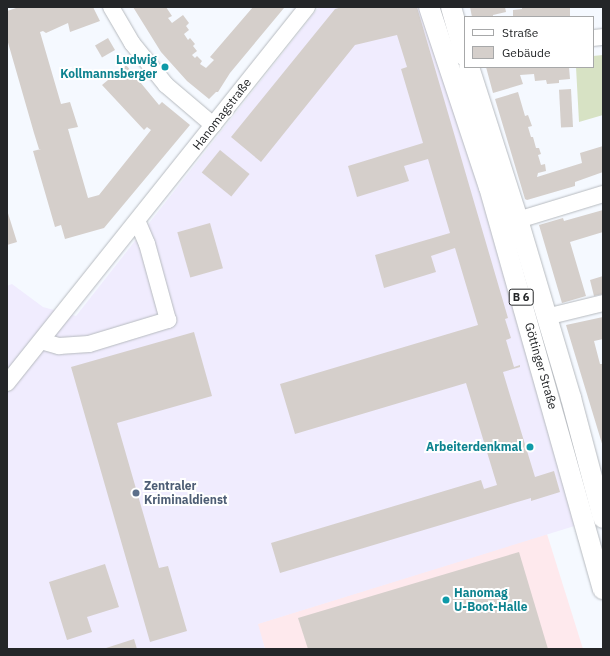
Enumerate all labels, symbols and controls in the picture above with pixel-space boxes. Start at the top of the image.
legend [464,16,594,68]
text: Straße [502,25,538,40]
text: Gebäude [502,45,551,60]
place label: Ludwig Kollmannsberger [60,53,157,81]
marker: Ludwig Kollmannsberger [160,62,170,72]
street label: Hanomagstraße [190,75,254,153]
road number: B 6 [508,288,534,306]
street label: Göttinger Straße [522,321,560,411]
place label: Arbeiterdenkmal [426,440,522,454]
marker: Arbeiterdenkmal [525,442,535,452]
place label: Zentraler Kriminaldienst [144,479,227,507]
marker: Zentraler Kriminaldienst [131,488,141,498]
place label: Hanomag U-Boot-Halle [454,586,527,614]
marker: Hanomag U-Boot-Halle [441,595,451,605]

